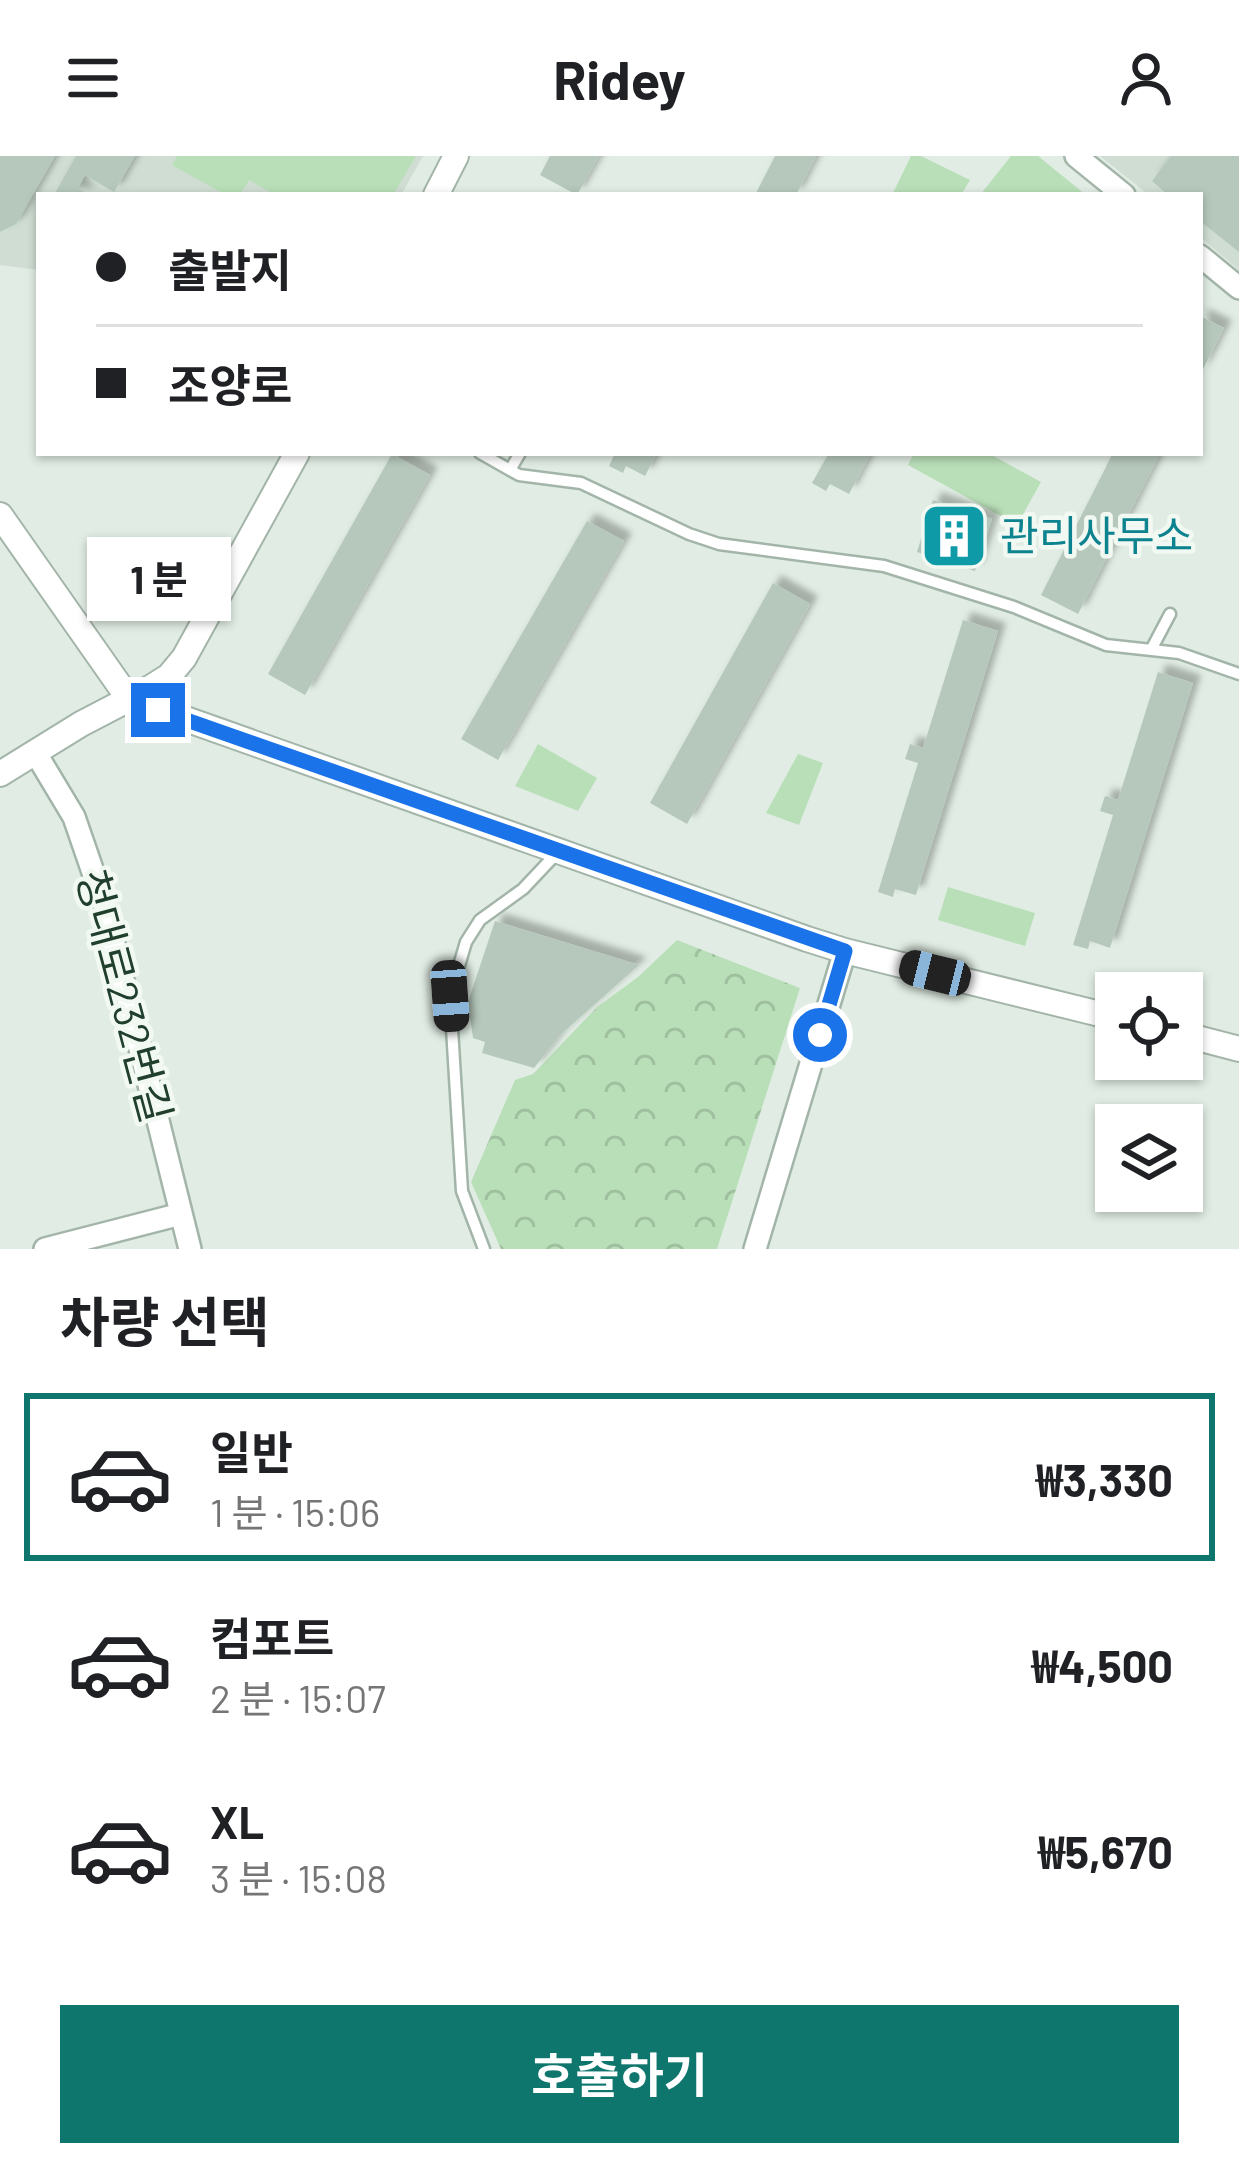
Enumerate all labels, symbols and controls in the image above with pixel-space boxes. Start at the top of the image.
icon: menu [60,45,126,111]
icon: person [1113,45,1179,111]
text: Ridey [553,46,686,111]
text: 출발지 [168,242,292,296]
text: 조양로 [168,357,292,411]
building icon: 관리사무소 [919,501,989,571]
place label: 관리사무소 [1000,509,1193,559]
callout: 1 분 [86,536,230,620]
text: 1 분 [130,555,188,602]
route end [131,683,185,737]
street label: 청대로232번길 [68,864,184,1127]
car [896,947,974,999]
car [430,959,470,1033]
map controls [1095,972,1203,1212]
button: locate [1095,972,1203,1080]
route start [793,1008,847,1062]
button: layers [1095,1104,1203,1212]
text: 차량 선택 [60,1288,270,1353]
icon: car [66,1423,174,1531]
text: 일반 [210,1424,293,1478]
text: ₩3,330 [1036,1452,1173,1506]
text: 1 분 · 15:06 [210,1488,380,1535]
icon: car [66,1609,174,1717]
text: 컴포트 [210,1610,334,1664]
text: ₩4,500 [1032,1638,1173,1692]
text: 2 분 · 15:07 [210,1674,386,1721]
text: XL [210,1794,264,1848]
icon: car [66,1795,174,1903]
text: ₩5,670 [1038,1824,1173,1878]
text: 3 분 · 15:08 [210,1854,387,1901]
button: 호출하기 [60,2005,1179,2143]

